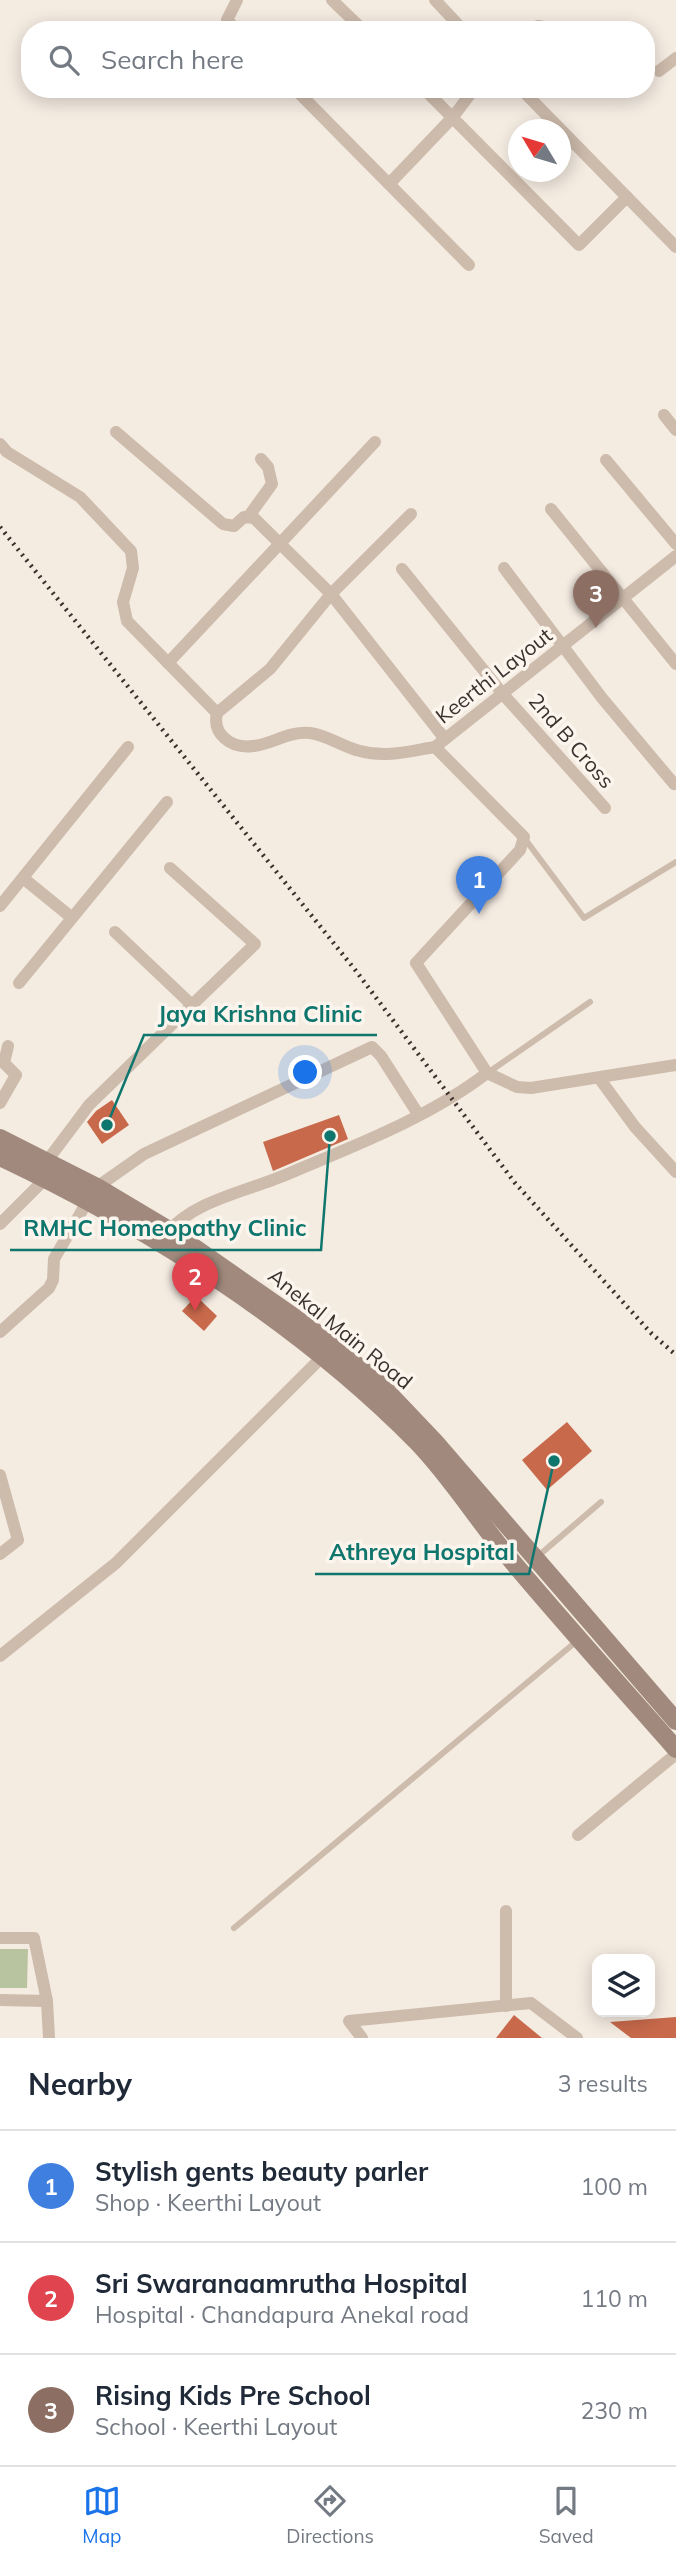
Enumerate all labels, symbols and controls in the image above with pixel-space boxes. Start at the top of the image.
search box [21,21,655,98]
icon: search [45,41,83,79]
text: Search here [101,43,244,76]
north arrow [508,119,571,182]
pin: 3 [573,570,619,628]
street label: Keerthi Layout [430,622,557,729]
street label: 2nd B Cross [523,687,620,793]
pin: 1 [456,856,502,914]
callout: Jaya Krishna Clinic [144,991,377,1035]
text: Jaya Krishna Clinic [158,999,362,1028]
your location [288,1055,322,1089]
callout: RMHC Homeopathy Clinic [10,1206,321,1250]
text: RMHC Homeopathy Clinic [23,1213,307,1242]
pin: 2 [172,1253,218,1311]
street label: Anekal Main Road [263,1262,418,1394]
callout: Athreya Hospital [315,1530,529,1574]
text: Athreya Hospital [329,1537,515,1566]
map controls [592,1954,655,2017]
button: layers [592,1954,655,2017]
text: Nearby [28,2065,132,2103]
text: 3 results [558,2069,648,2098]
text: Stylish gents beauty parler [95,2155,428,2188]
text: 1 [44,2172,58,2201]
text: 100 m [580,2172,648,2201]
text: Shop · Keerthi Layout [95,2188,321,2217]
text: Sri Swaranaamrutha Hospital [95,2267,467,2300]
text: 2 [44,2284,58,2313]
text: 110 m [580,2284,648,2313]
text: Hospital · Chandapura Anekal road [95,2300,469,2329]
text: Rising Kids Pre School [95,2379,371,2412]
text: 3 [44,2396,58,2425]
text: 230 m [580,2396,648,2425]
text: School · Keerthi Layout [95,2412,337,2441]
tab: Map [82,2482,121,2548]
tab: Directions [286,2482,374,2548]
tab: Saved [539,2482,594,2548]

